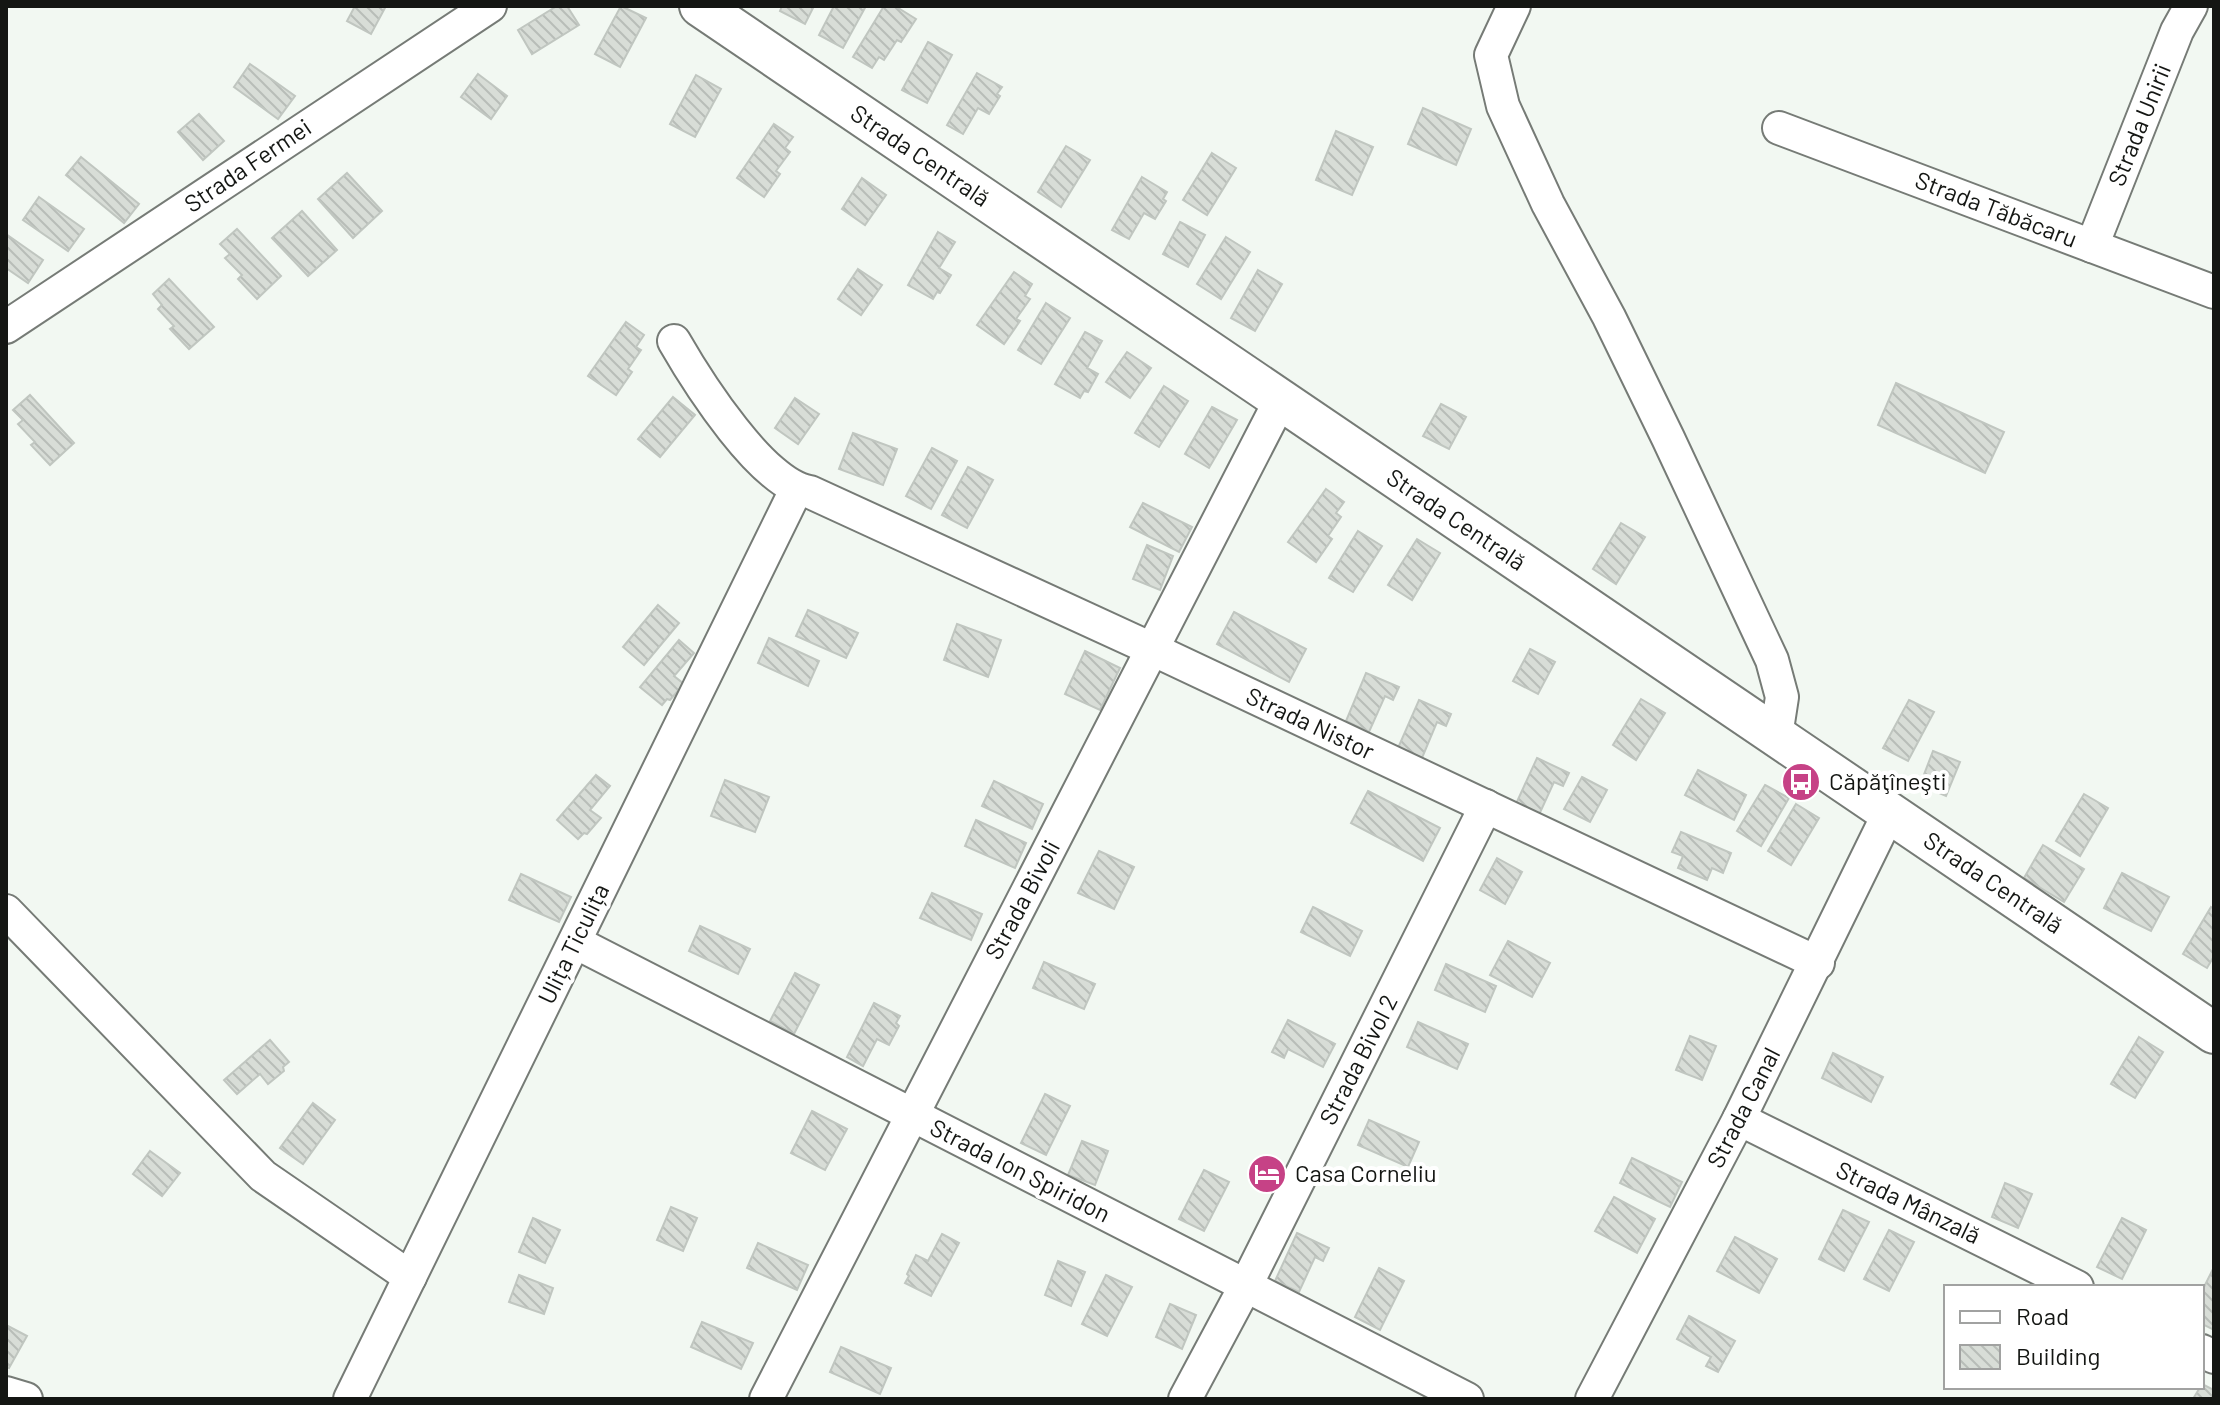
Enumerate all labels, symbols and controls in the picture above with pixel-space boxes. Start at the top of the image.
street label: Strada Unirii [2101,59,2176,190]
street label: Strada Centrală [846,98,996,212]
street label: Strada Fermei [178,112,316,218]
street label: Strada Tăbăcaru [1912,164,2082,253]
street label: Strada Centrală [1382,462,1532,576]
street label: Strada Nistor [1242,680,1379,765]
bus stop icon: Căpăţîneşti [1780,761,1822,803]
place label: Căpăţîneşti [1829,766,1947,795]
street label: Strada Centrală [1919,825,2069,939]
street label: Strada Bivoli [978,835,1065,964]
street label: Ulița Ticulița [531,878,614,1008]
street label: Strada Bivol 2 [1312,989,1403,1129]
street label: Strada Canal [1700,1042,1785,1172]
street label: Strada Ion Spiridon [926,1112,1116,1228]
hotel icon: Casa Corneliu [1246,1153,1288,1195]
street label: Strada Mânzală [1832,1154,1986,1249]
place label: Casa Corneliu [1295,1158,1437,1187]
legend [1944,1285,2204,1389]
text: Road [2016,1301,2069,1330]
text: Building [2016,1341,2100,1370]

